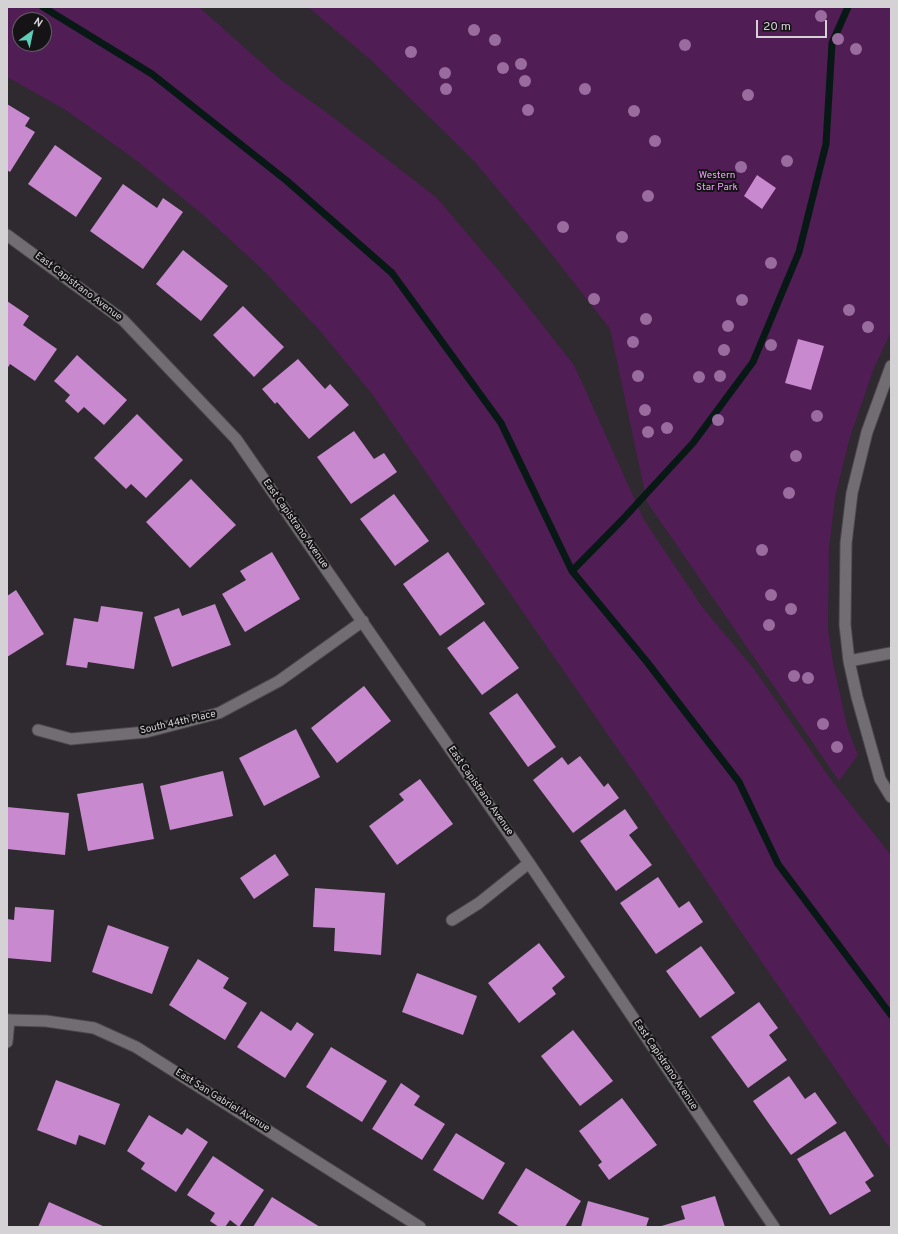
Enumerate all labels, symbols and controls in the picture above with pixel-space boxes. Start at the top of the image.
north arrow [12,12,52,52]
scale bar [758,12,829,38]
text: N [31,15,45,31]
text: 20 m [763,19,791,35]
park label: Western Star Park [696,170,738,194]
street label: East Capistrano Avenue [32,250,124,324]
street label: East Capistrano Avenue [260,477,330,571]
street label: South 44th Place [139,708,217,738]
street label: East Capistrano Avenue [445,744,515,838]
street label: East Capistrano Avenue [630,1018,700,1112]
street label: East San Gabriel Avenue [173,1067,271,1135]

